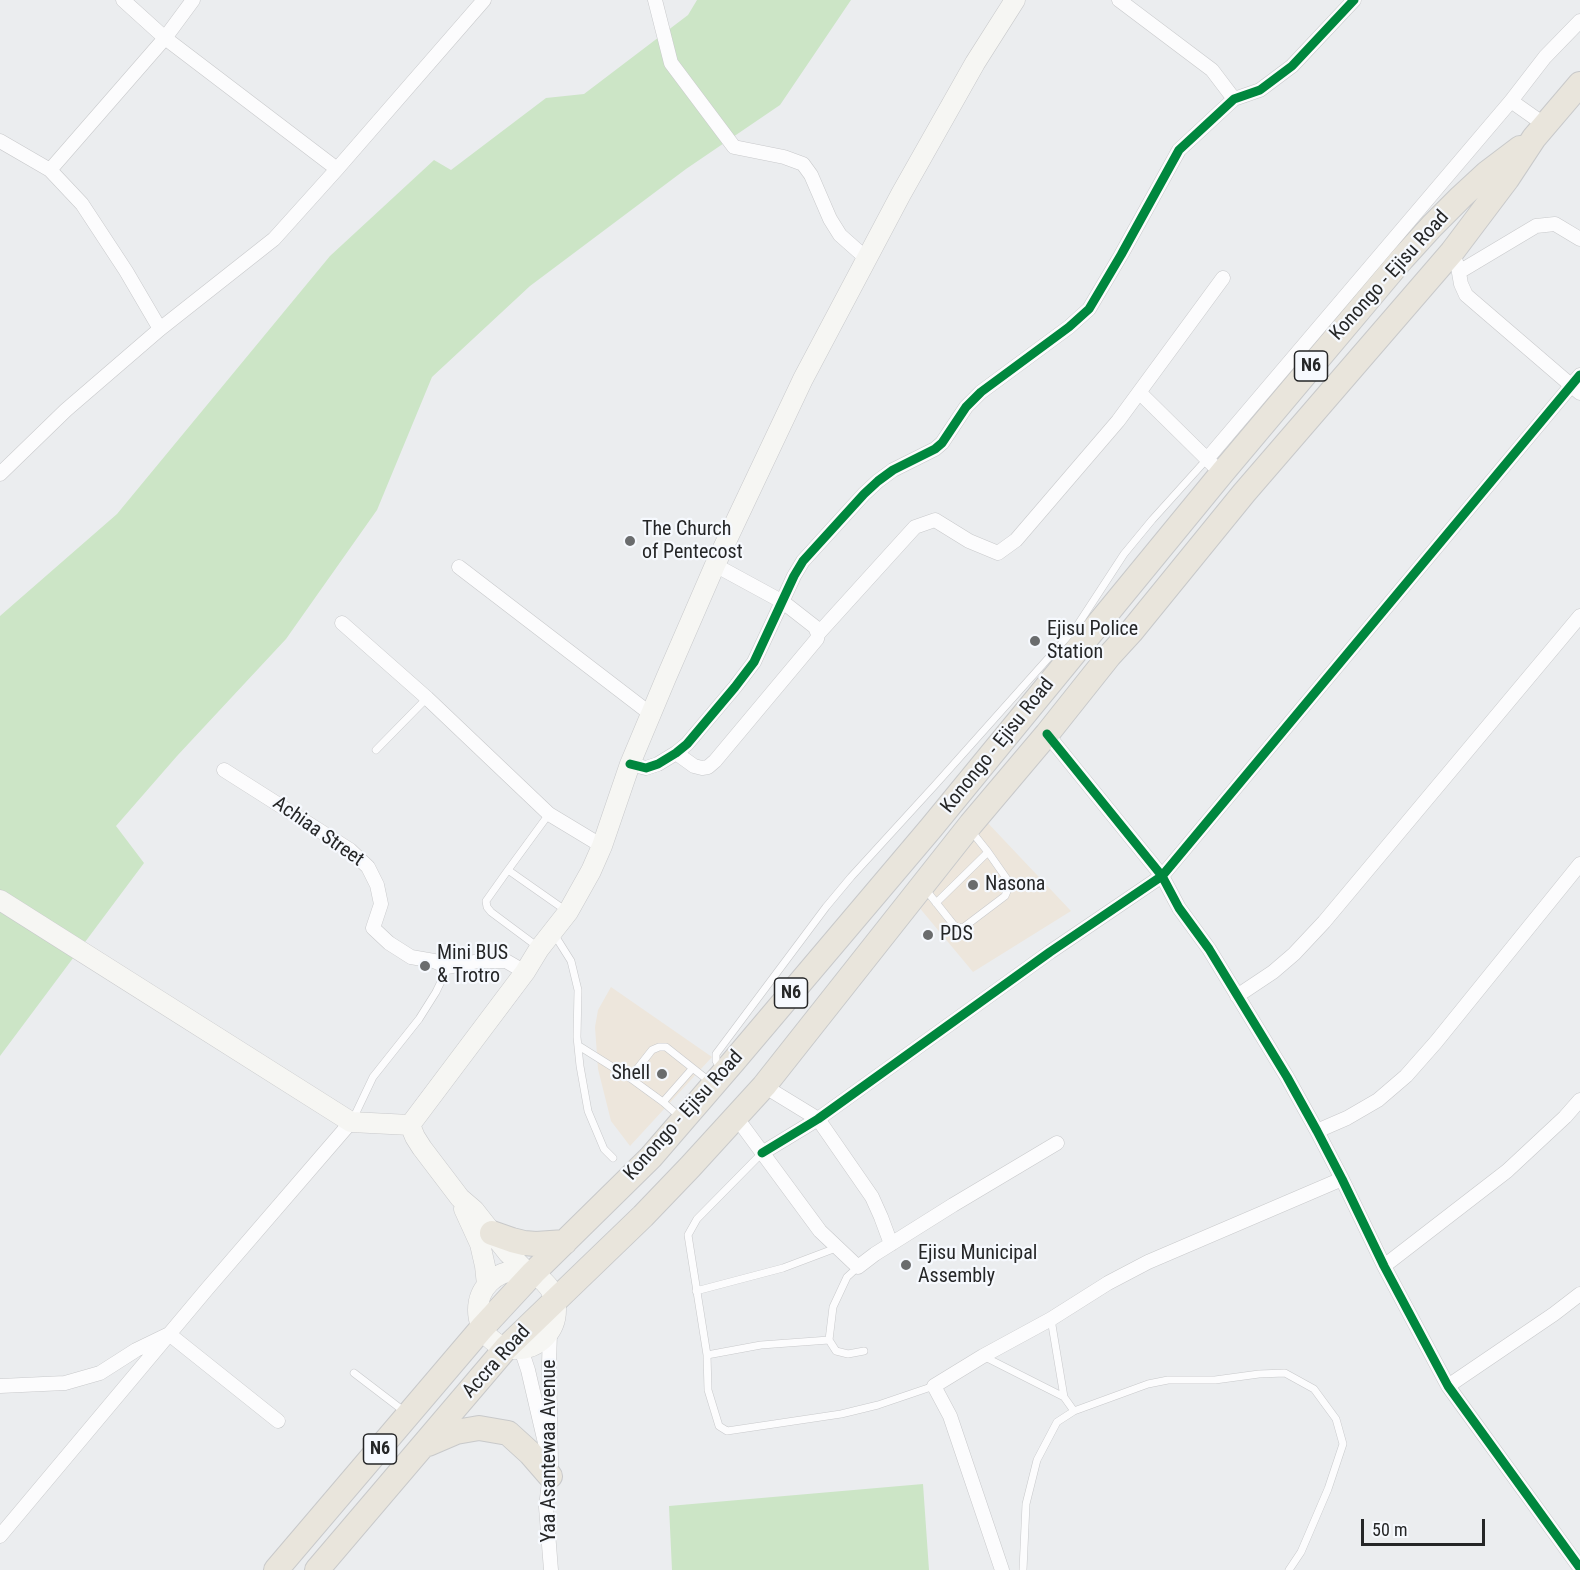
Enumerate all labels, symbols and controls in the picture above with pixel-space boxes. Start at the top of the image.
street label: Konongo - Ejisu Road [1325,206,1455,346]
road number: N6 [1294,351,1328,381]
place label: The Church of Pentecost [642,518,743,565]
marker: The Church of Pentecost [623,534,637,548]
place label: Ejisu Police Station [1047,618,1138,665]
marker: Ejisu Police Station [1028,634,1042,648]
street label: Konongo - Ejisu Road [936,674,1060,818]
street label: Achiaa Street [268,792,368,872]
place label: Nasona [985,873,1045,897]
marker: Nasona [966,878,980,892]
place label: PDS [940,923,973,947]
marker: PDS [921,928,935,942]
place label: Mini BUS & Trotro [437,942,508,989]
marker: Mini BUS & Trotro [418,959,432,973]
road number: N6 [774,978,808,1008]
street label: Konongo - Ejisu Road [619,1046,749,1186]
place label: Shell [611,1062,650,1086]
marker: Shell [655,1067,669,1081]
place label: Ejisu Municipal Assembly [918,1242,1037,1289]
marker: Ejisu Municipal Assembly [899,1258,913,1272]
street label: Accra Road [458,1321,536,1403]
street label: Yaa Asantewaa Avenue [538,1359,562,1543]
road number: N6 [364,1434,397,1464]
scale bar [1364,1507,1488,1545]
text: 50 m [1372,1519,1407,1540]

